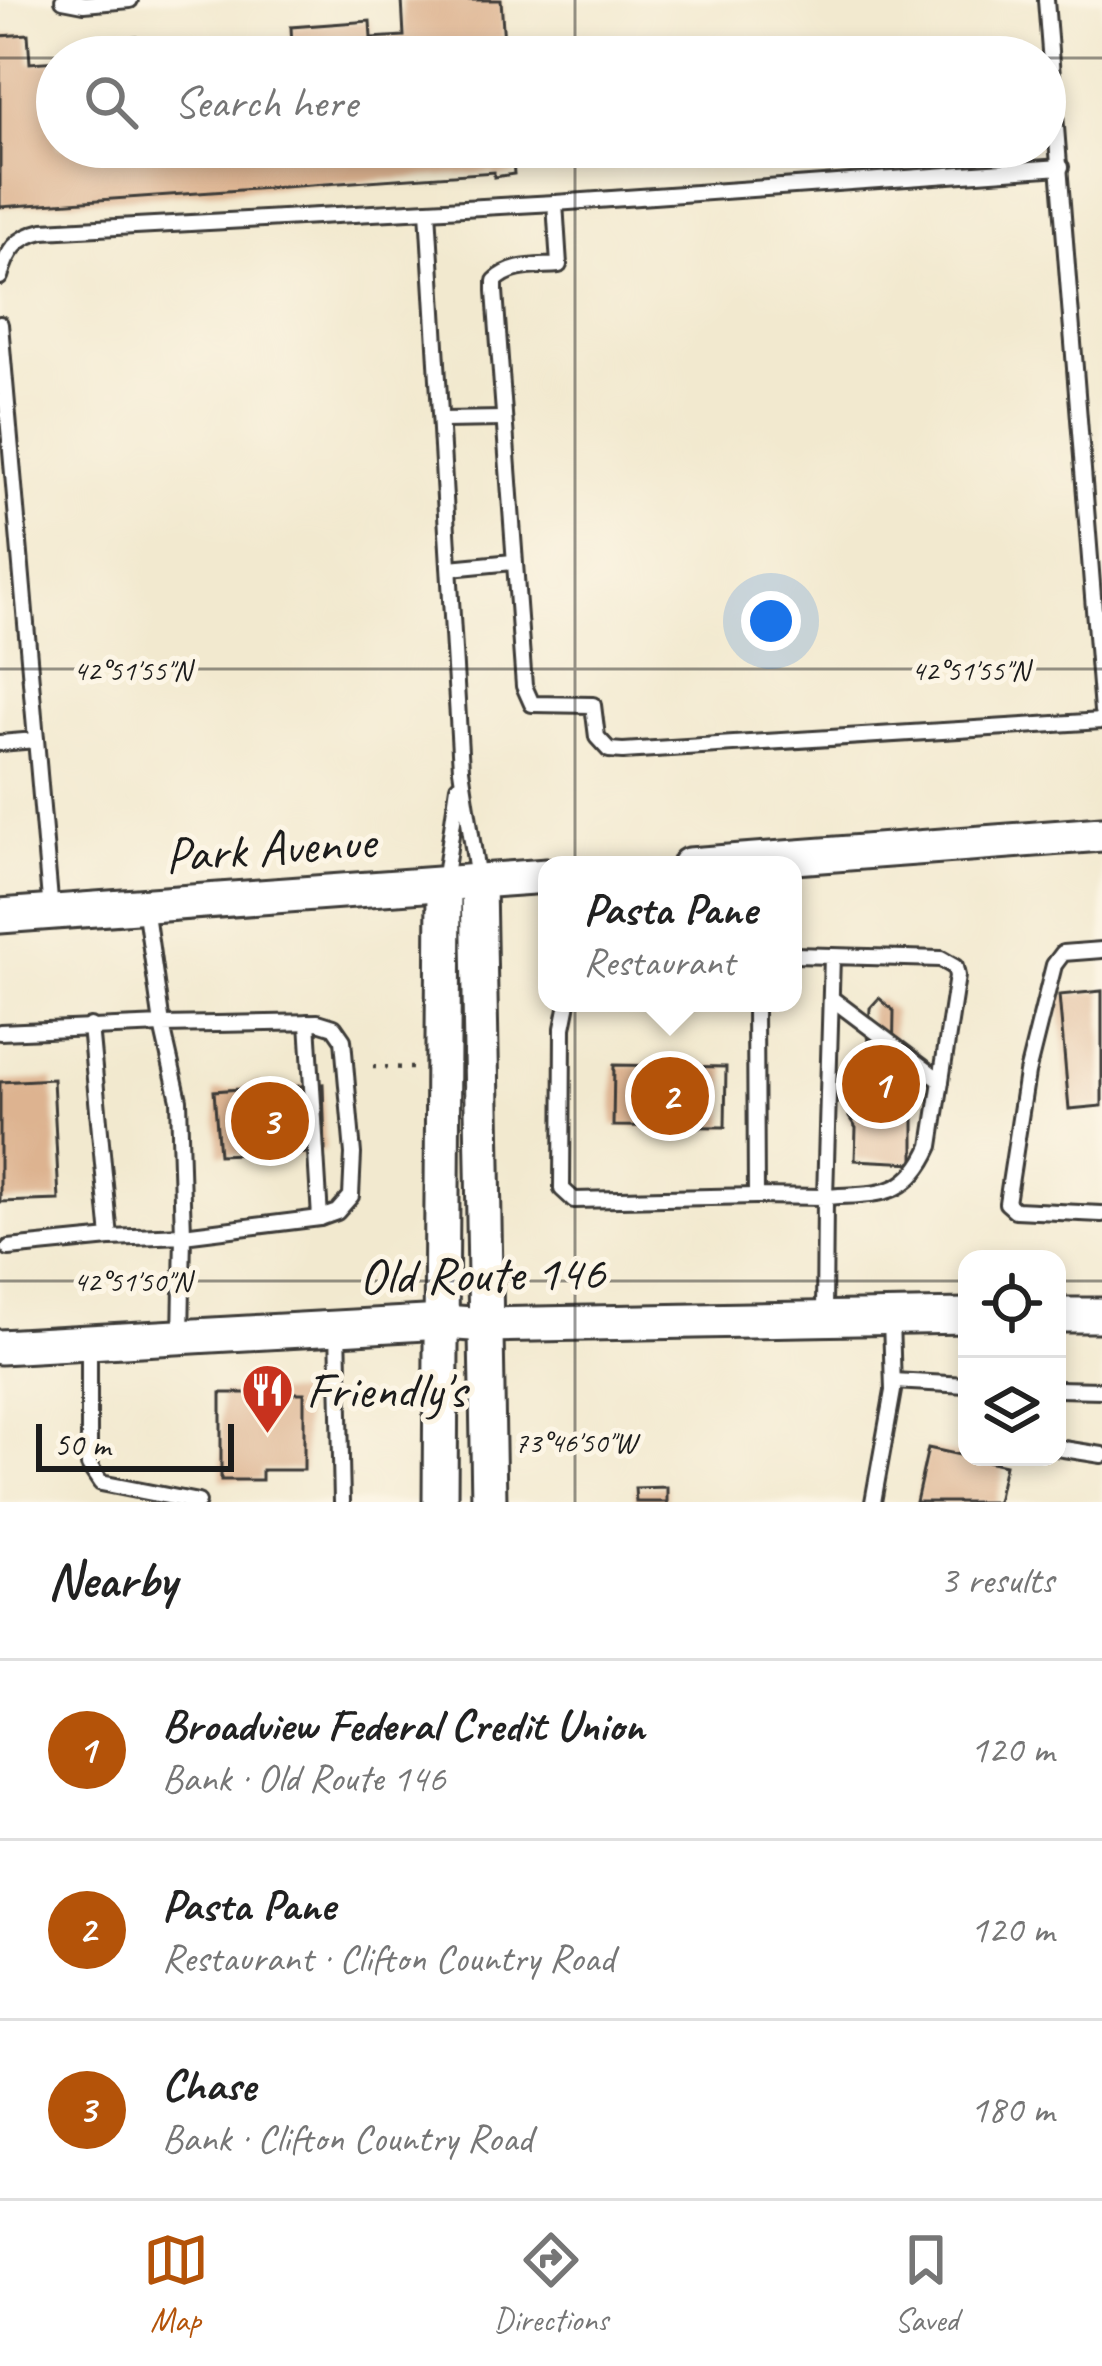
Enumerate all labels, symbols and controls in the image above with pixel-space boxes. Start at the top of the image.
search box [36,36,1066,168]
icon: search [78,69,144,135]
text: Search here [174,74,357,131]
your location [741,591,801,651]
text: 42°51'55"N [73,651,196,689]
text: 42°51'55"N [911,651,1034,689]
street label: Park Avenue [163,808,381,887]
popup [538,856,802,1012]
text: Pasta Pane [584,881,756,938]
text: Restaurant [584,938,735,987]
pin: 1 [842,1039,920,1129]
pin: 2 [631,1051,709,1141]
pin: 3 [231,1076,309,1166]
street label: Old Route 146 [359,1240,607,1308]
map controls [958,1250,1066,1466]
button: locate [958,1250,1066,1358]
text: 42°51'50"N [73,1262,196,1300]
place label: Friendly's [306,1358,470,1422]
button: layers [958,1358,1066,1466]
restaurant icon: Friendly's [239,1361,295,1435]
scale bar [36,1418,234,1471]
text: 73°46'50"W [514,1423,641,1461]
text: 50 m [54,1424,110,1466]
text: Nearby [48,1548,176,1612]
text: 3 results [940,1556,1054,1605]
text: Broadview Federal Credit Union [162,1697,644,1754]
text: 1 [78,1725,96,1774]
text: 120 m [970,1725,1054,1774]
text: Bank · Old Route 146 [162,1754,445,1803]
text: Pasta Pane [162,1877,335,1934]
text: 2 [78,1905,96,1954]
text: 120 m [970,1905,1054,1954]
text: Restaurant · Clifton Country Road [162,1934,614,1983]
text: Chase [162,2057,256,2114]
text: 3 [78,2085,96,2134]
text: 180 m [970,2085,1054,2134]
text: Bank · Clifton Country Road [162,2114,532,2163]
tab: Map [143,2227,209,2341]
tab: Directions [494,2227,608,2341]
tab: Saved [893,2227,959,2341]

